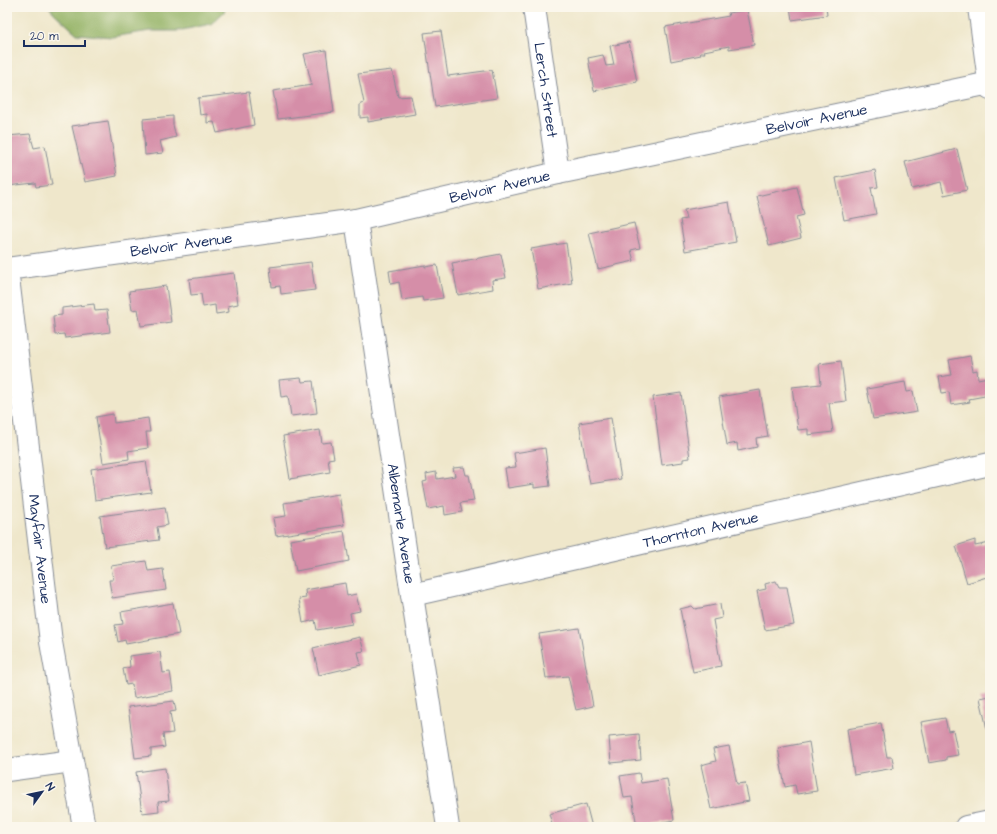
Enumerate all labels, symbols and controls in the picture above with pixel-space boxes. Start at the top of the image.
scale bar [24,22,85,48]
text: 20 m [30,28,59,45]
street label: Lerch Street [528,41,563,139]
street label: Belvoir Avenue [764,99,869,140]
street label: Belvoir Avenue [447,165,552,209]
street label: Belvoir Avenue [129,227,234,263]
street label: Albemarle Avenue [381,462,420,585]
street label: Mayfair Avenue [23,493,56,605]
street label: Thornton Avenue [641,507,761,553]
north arrow [22,772,62,812]
text: N [42,780,58,794]

